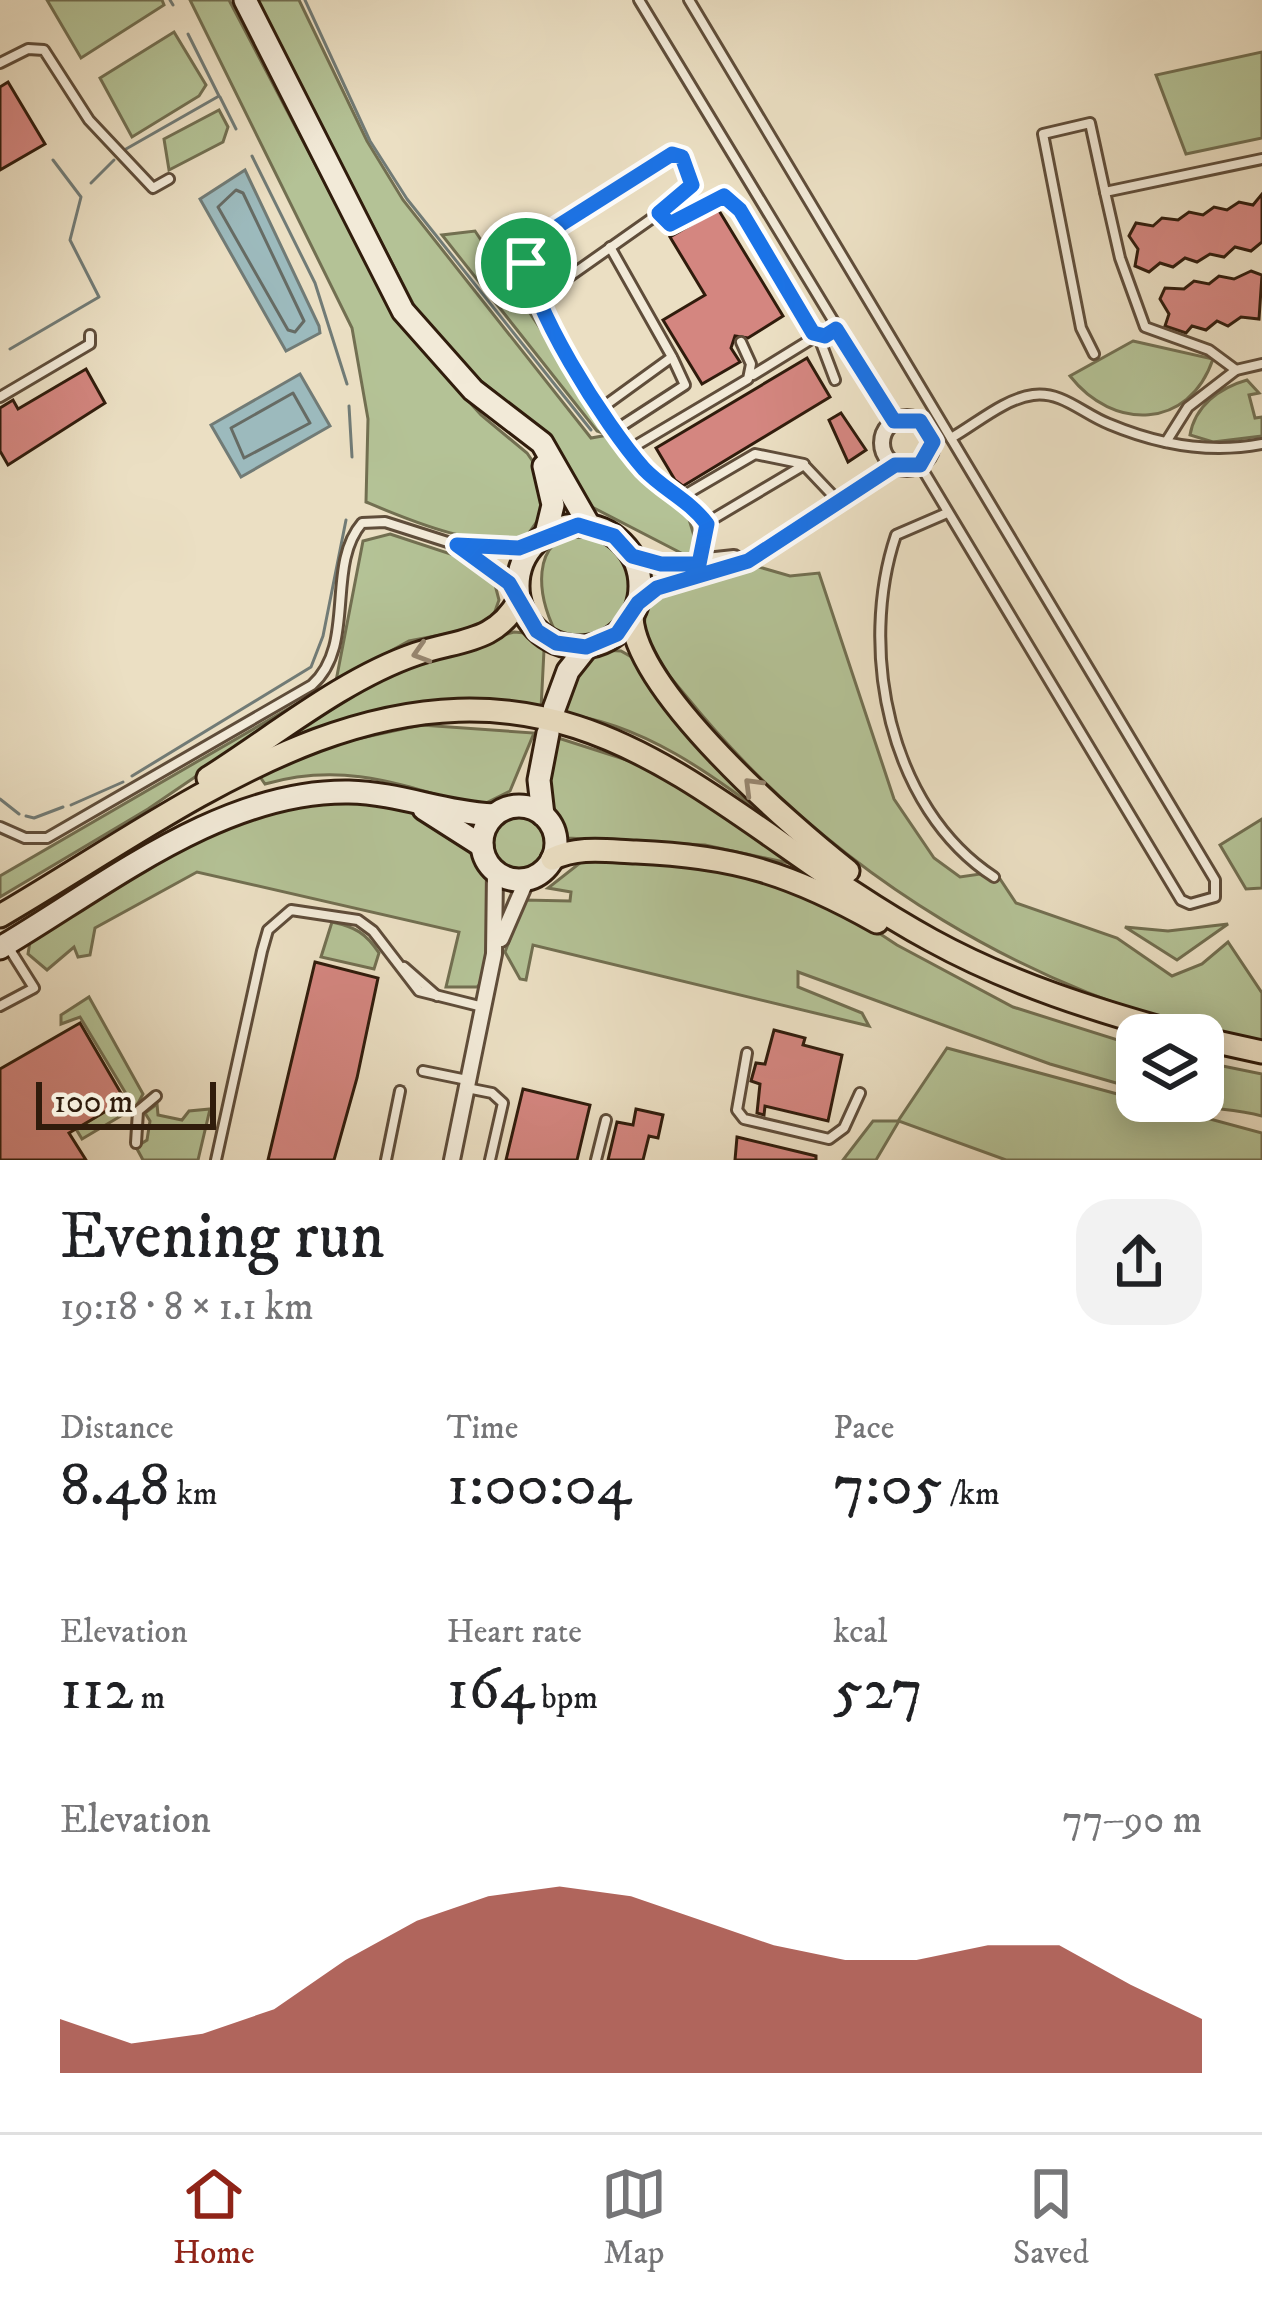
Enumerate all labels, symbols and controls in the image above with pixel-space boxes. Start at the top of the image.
pin [475,212,577,314]
icon: arrive [493,230,559,296]
one-way arrow [411,639,432,664]
one-way arrow [744,778,766,800]
map controls [1116,1014,1224,1122]
button: layers [1116,1014,1224,1122]
scale bar [36,1076,216,1129]
text: 100 m [54,1082,133,1123]
text: Evening run [60,1197,385,1279]
button: share [1076,1199,1202,1325]
text: 19:18 · 8 × 1.1 km [60,1283,313,1332]
text: Distance [60,1408,174,1449]
text: Time [447,1408,518,1449]
text: Pace [833,1408,894,1449]
text: 8.48 [60,1449,169,1524]
text: 1:00:04 [447,1449,631,1524]
text: 7:05 [833,1449,943,1524]
text: km [169,1474,218,1515]
text: /km [943,1474,1000,1515]
text: Elevation [60,1612,188,1653]
text: Heart rate [447,1612,582,1653]
text: kcal [833,1612,888,1653]
text: 112 [60,1653,134,1728]
text: 164 [447,1653,534,1728]
text: 527 [833,1653,923,1728]
text: m [134,1678,165,1719]
text: bpm [534,1678,598,1719]
text: Elevation [60,1796,211,1845]
text: 77–90 m [1062,1796,1202,1845]
tab: Home [173,2161,255,2274]
tab: Map [601,2161,667,2274]
tab: Saved [1013,2161,1089,2274]

